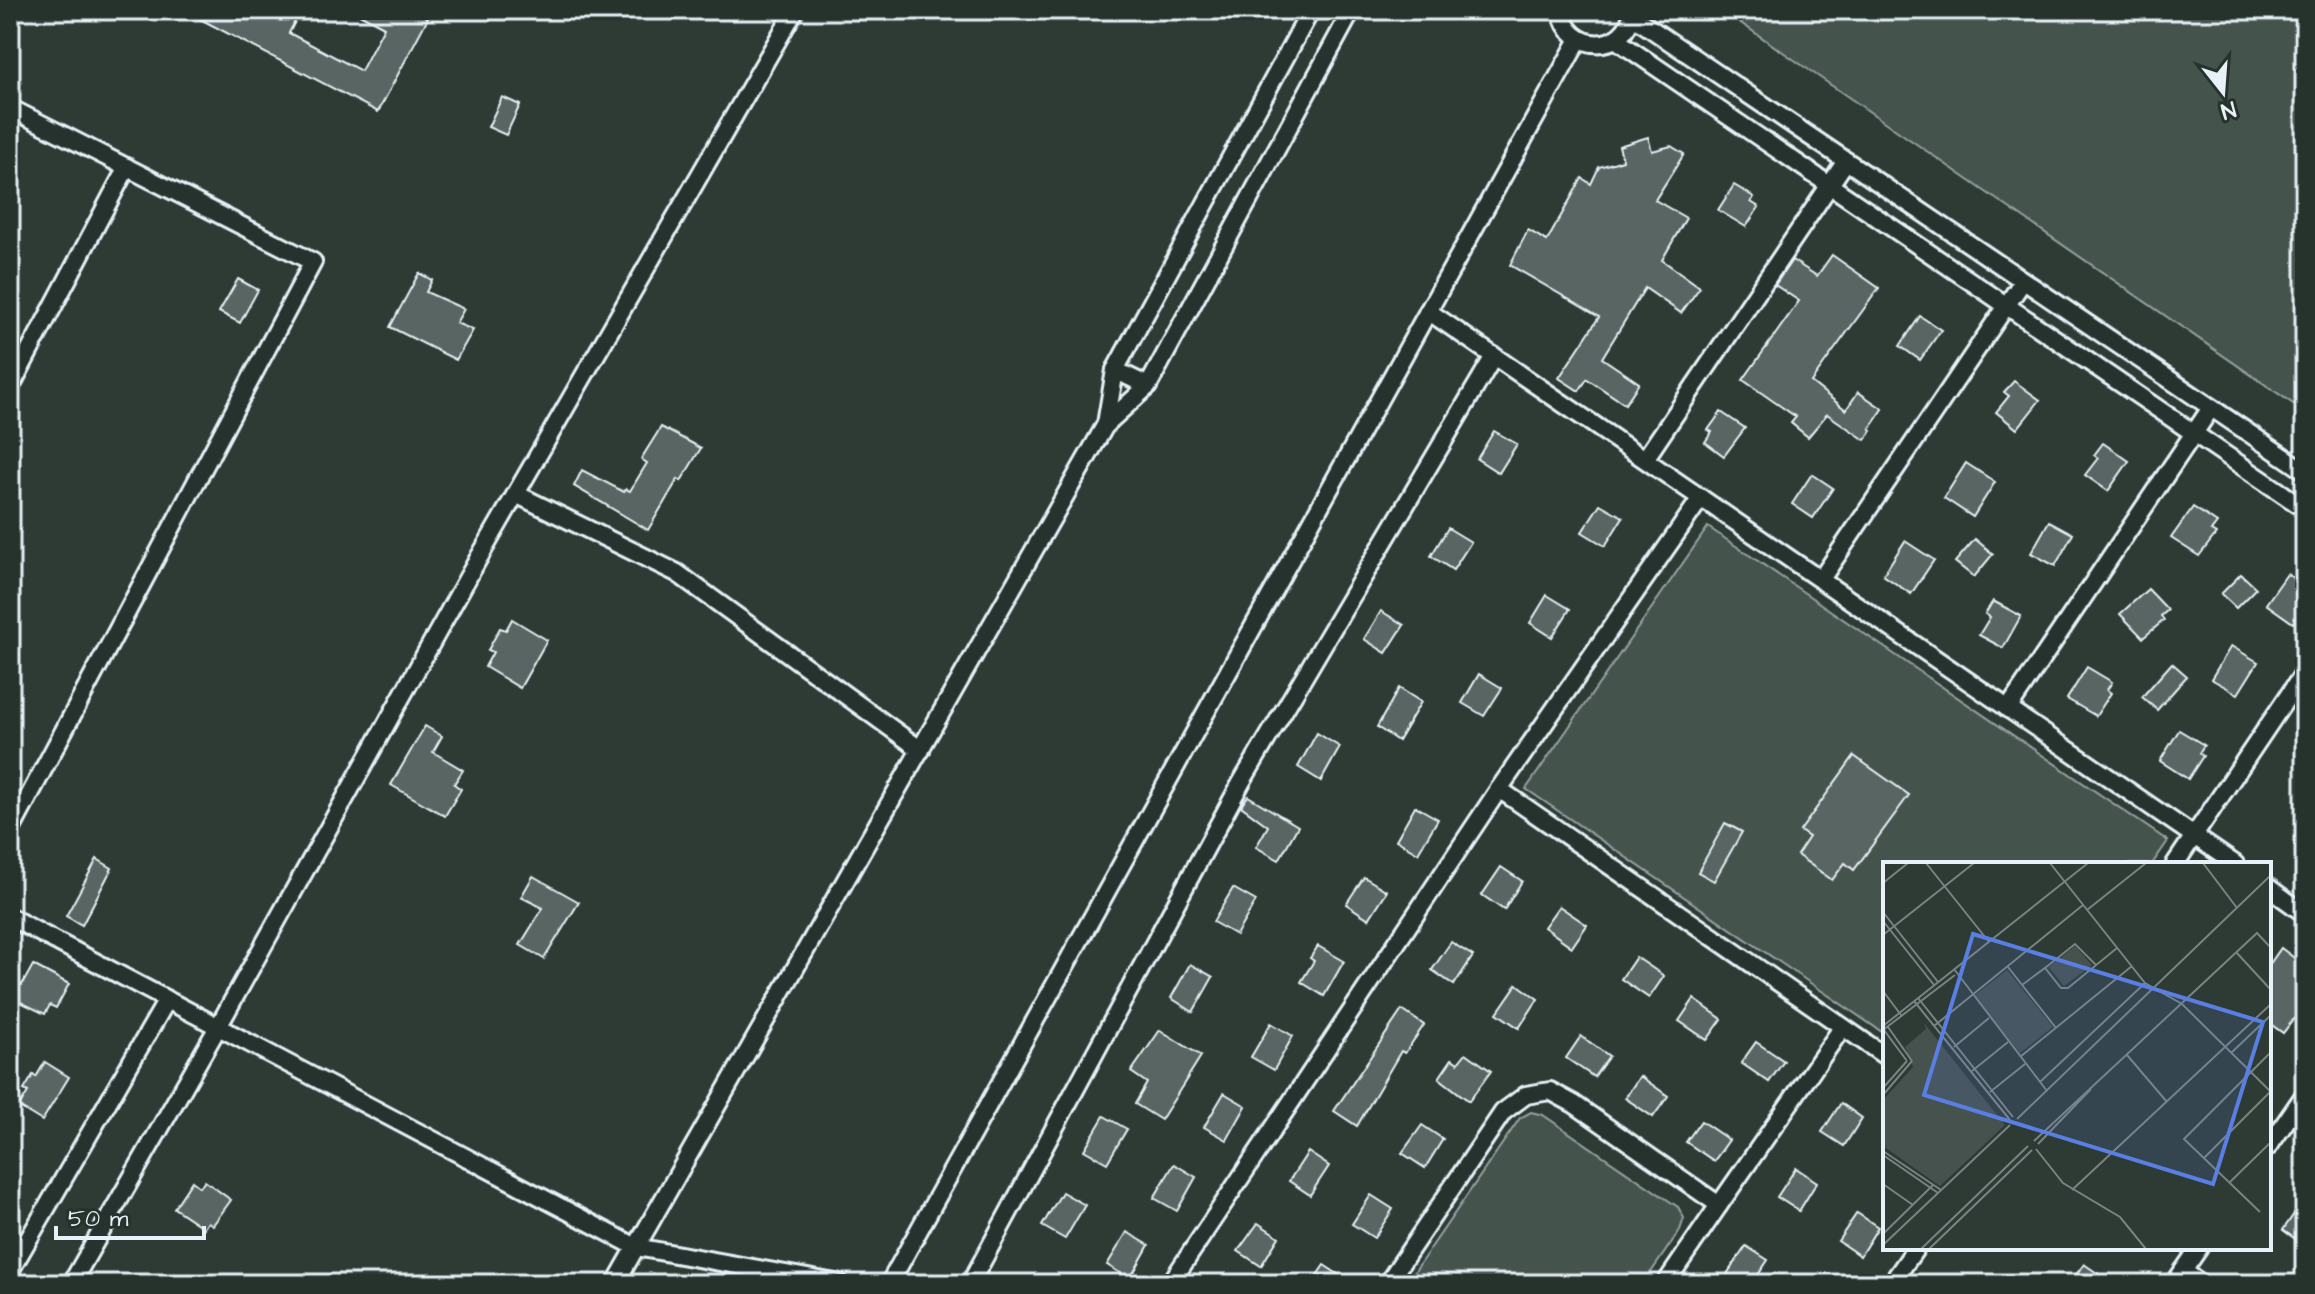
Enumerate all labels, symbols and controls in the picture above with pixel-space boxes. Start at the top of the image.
north arrow [2183,52,2263,132]
text: N [2217,93,2240,127]
inset map [1883,862,2271,1250]
scale bar [56,1190,204,1240]
text: 50 m [68,1202,129,1236]

